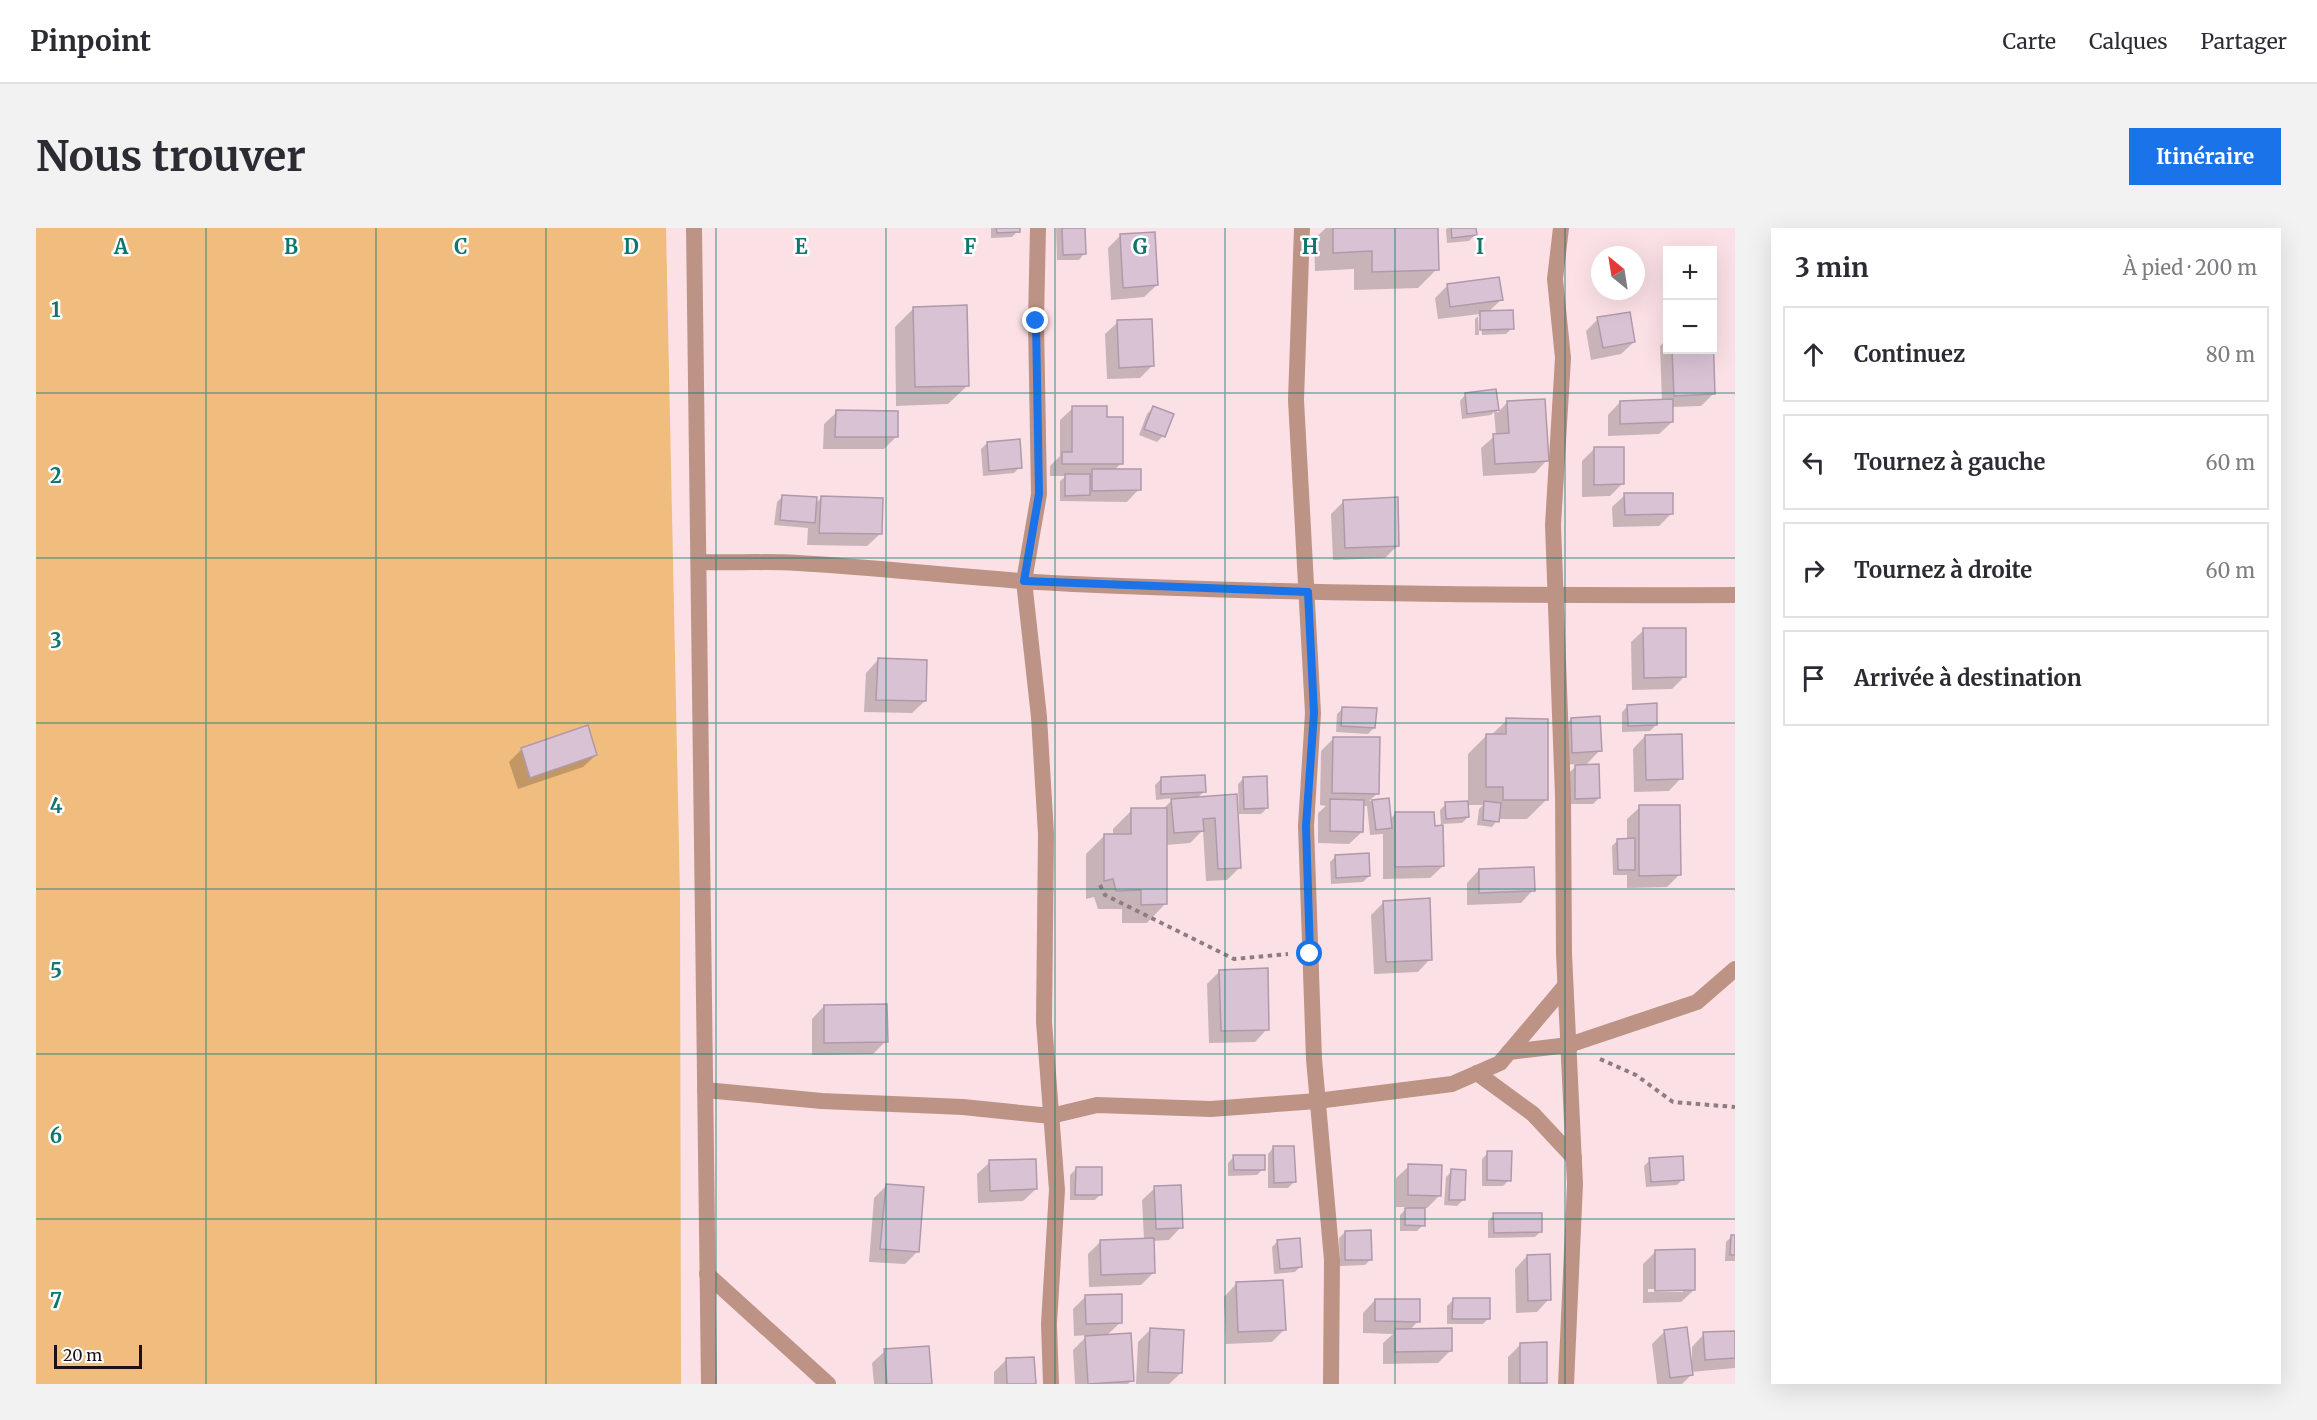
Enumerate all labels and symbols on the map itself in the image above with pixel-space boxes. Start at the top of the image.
text: A [113,234,129,259]
text: B [284,234,298,259]
text: C [454,234,468,259]
text: D [623,234,639,259]
text: E [794,234,808,259]
text: F [964,234,977,259]
text: G [1133,234,1148,259]
text: H [1302,234,1318,259]
text: I [1476,234,1484,259]
north arrow [1591,246,1645,300]
text: 1 [51,297,61,322]
route end [1022,307,1048,333]
text: 2 [50,463,62,488]
text: 3 [50,628,62,653]
text: 4 [50,793,63,818]
route start [1296,940,1322,966]
text: 5 [50,958,62,983]
text: 6 [50,1123,62,1148]
text: 7 [50,1288,62,1313]
scale bar [54,1342,142,1370]

